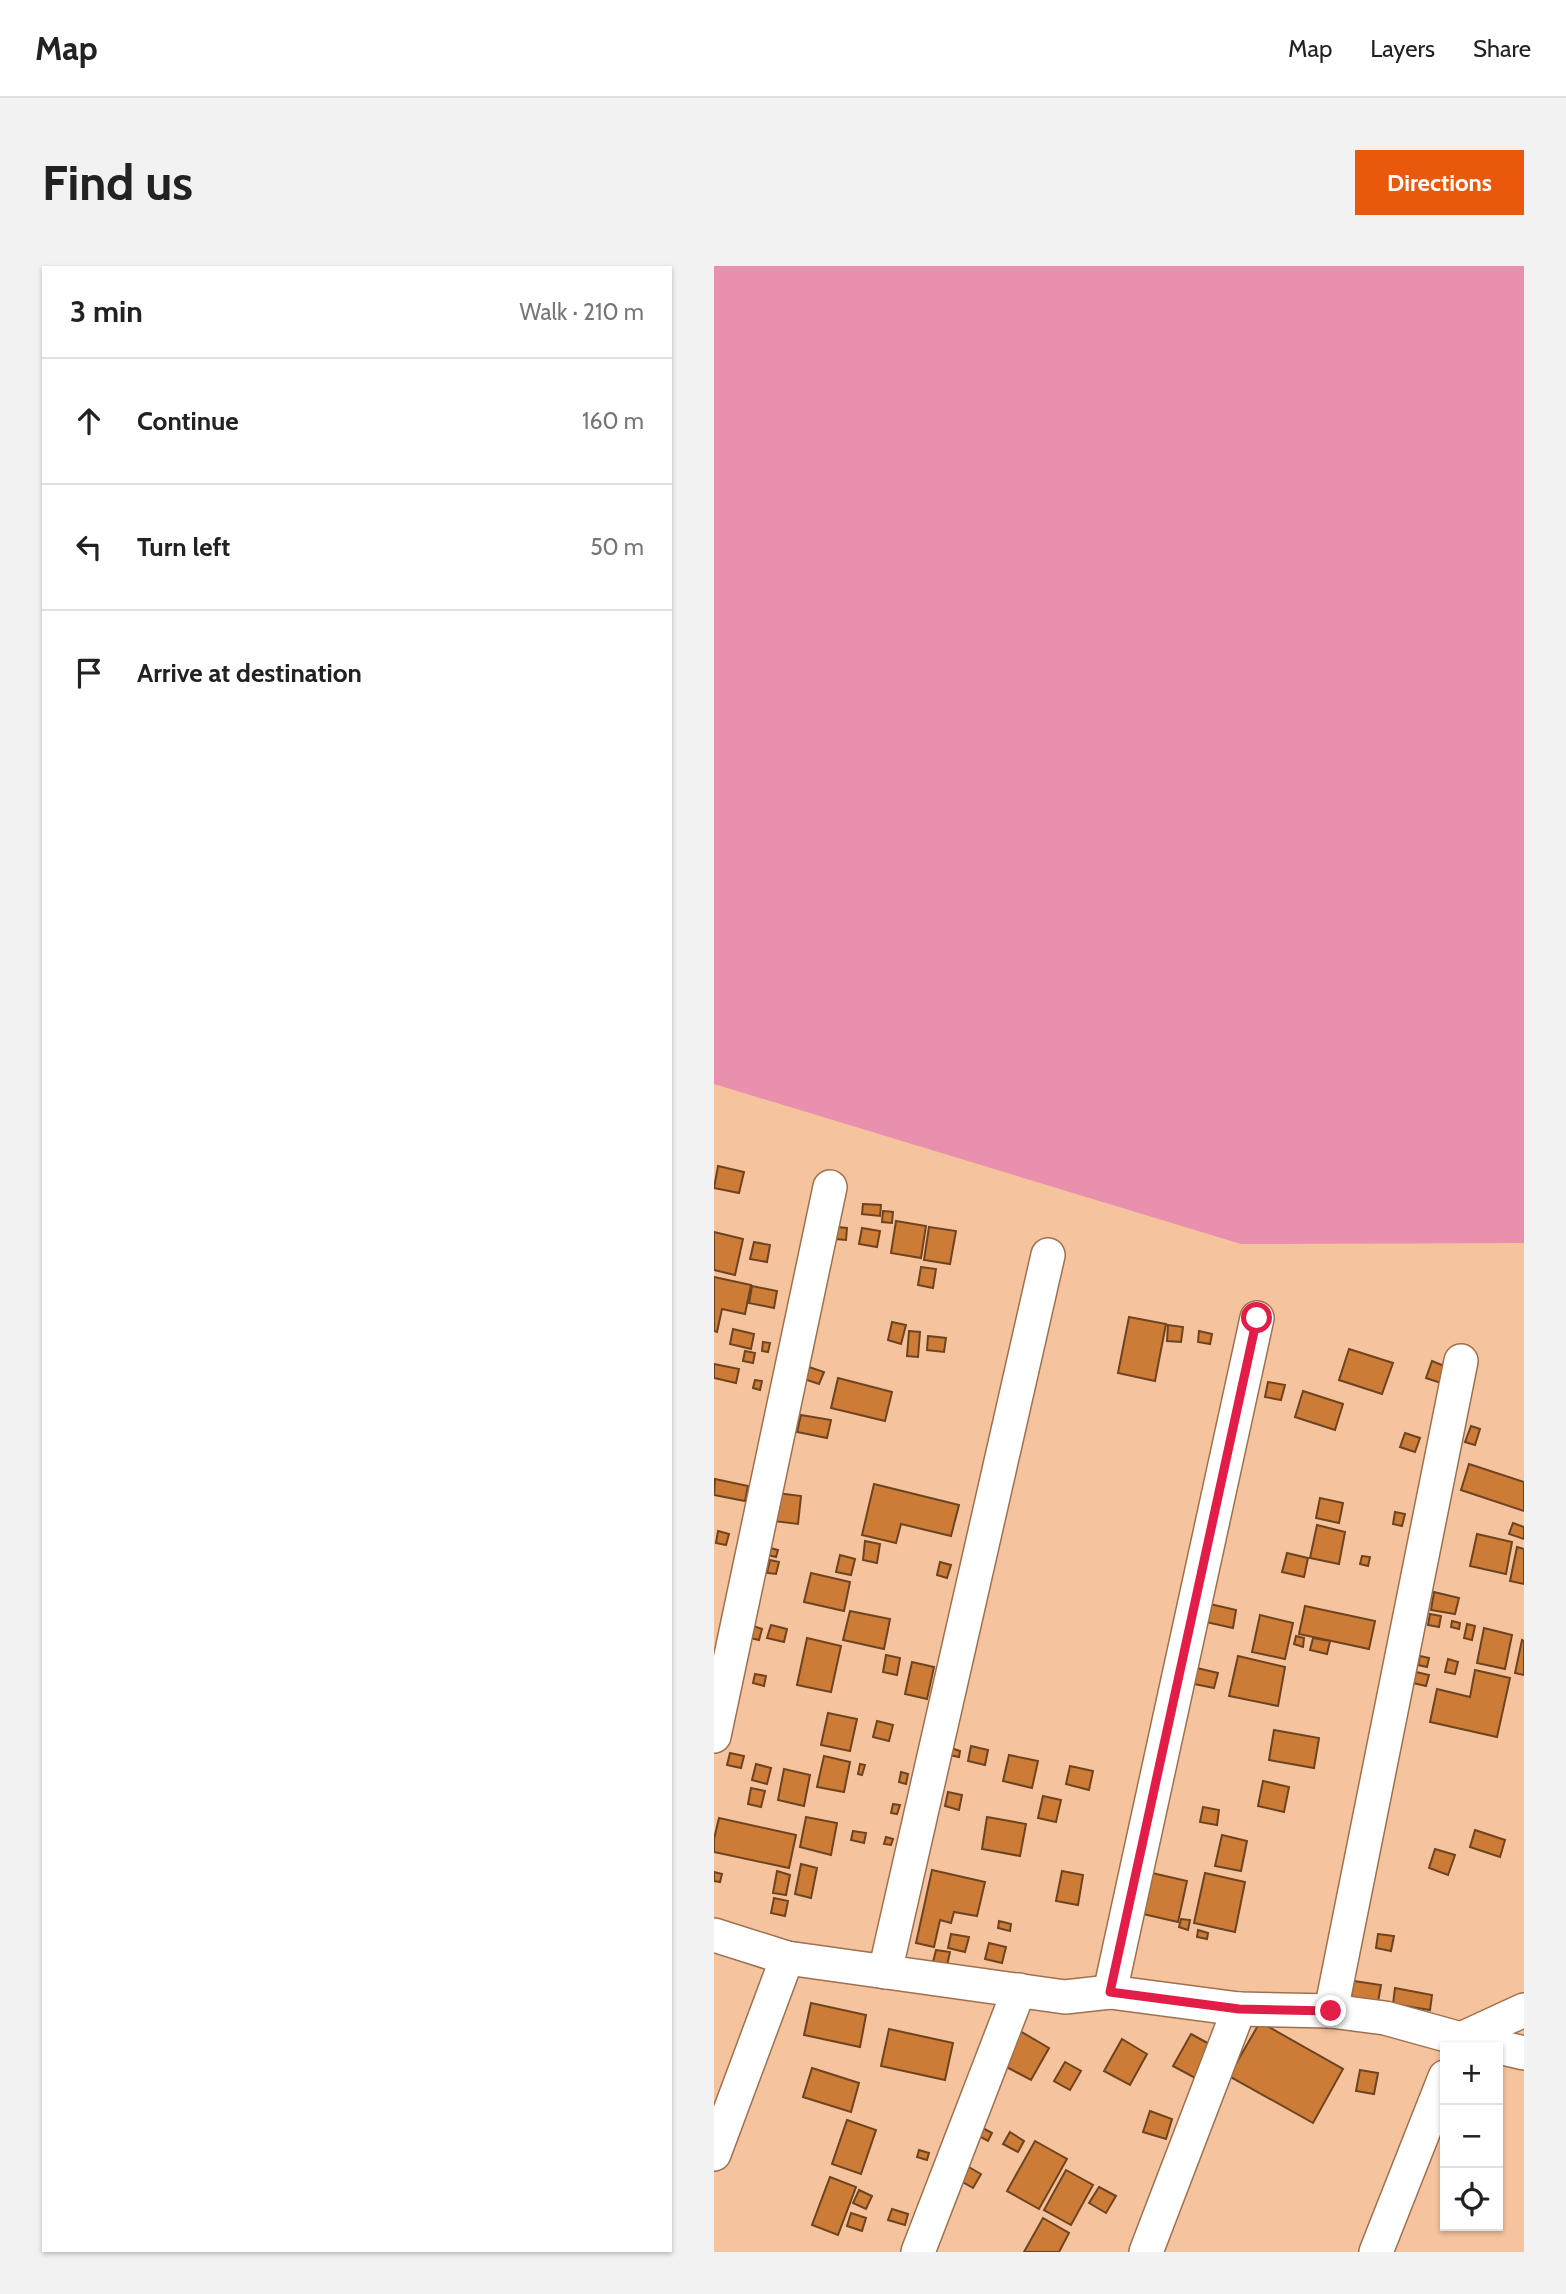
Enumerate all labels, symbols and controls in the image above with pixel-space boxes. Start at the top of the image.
text: Map [35,28,98,68]
text: Map [1288,34,1332,63]
text: Layers [1370,34,1435,63]
text: Share [1473,34,1531,63]
button: Directions [1355,150,1524,215]
text: Find us [42,153,193,212]
text: 3 min [70,293,143,330]
text: Walk · 210 m [520,298,644,326]
icon: ahead [70,402,108,440]
text: Continue [137,405,239,437]
text: 160 m [582,407,644,435]
icon: left [70,528,108,566]
text: Turn left [137,531,230,563]
text: 50 m [590,533,644,561]
icon: arrive [70,654,108,692]
text: Arrive at destination [137,657,362,689]
route start [1241,1302,1272,1333]
route end [1315,1995,1346,2026]
map controls [1440,2042,1503,2231]
button: + [1440,2042,1503,2105]
button: − [1440,2105,1503,2168]
button: locate [1440,2168,1503,2231]

